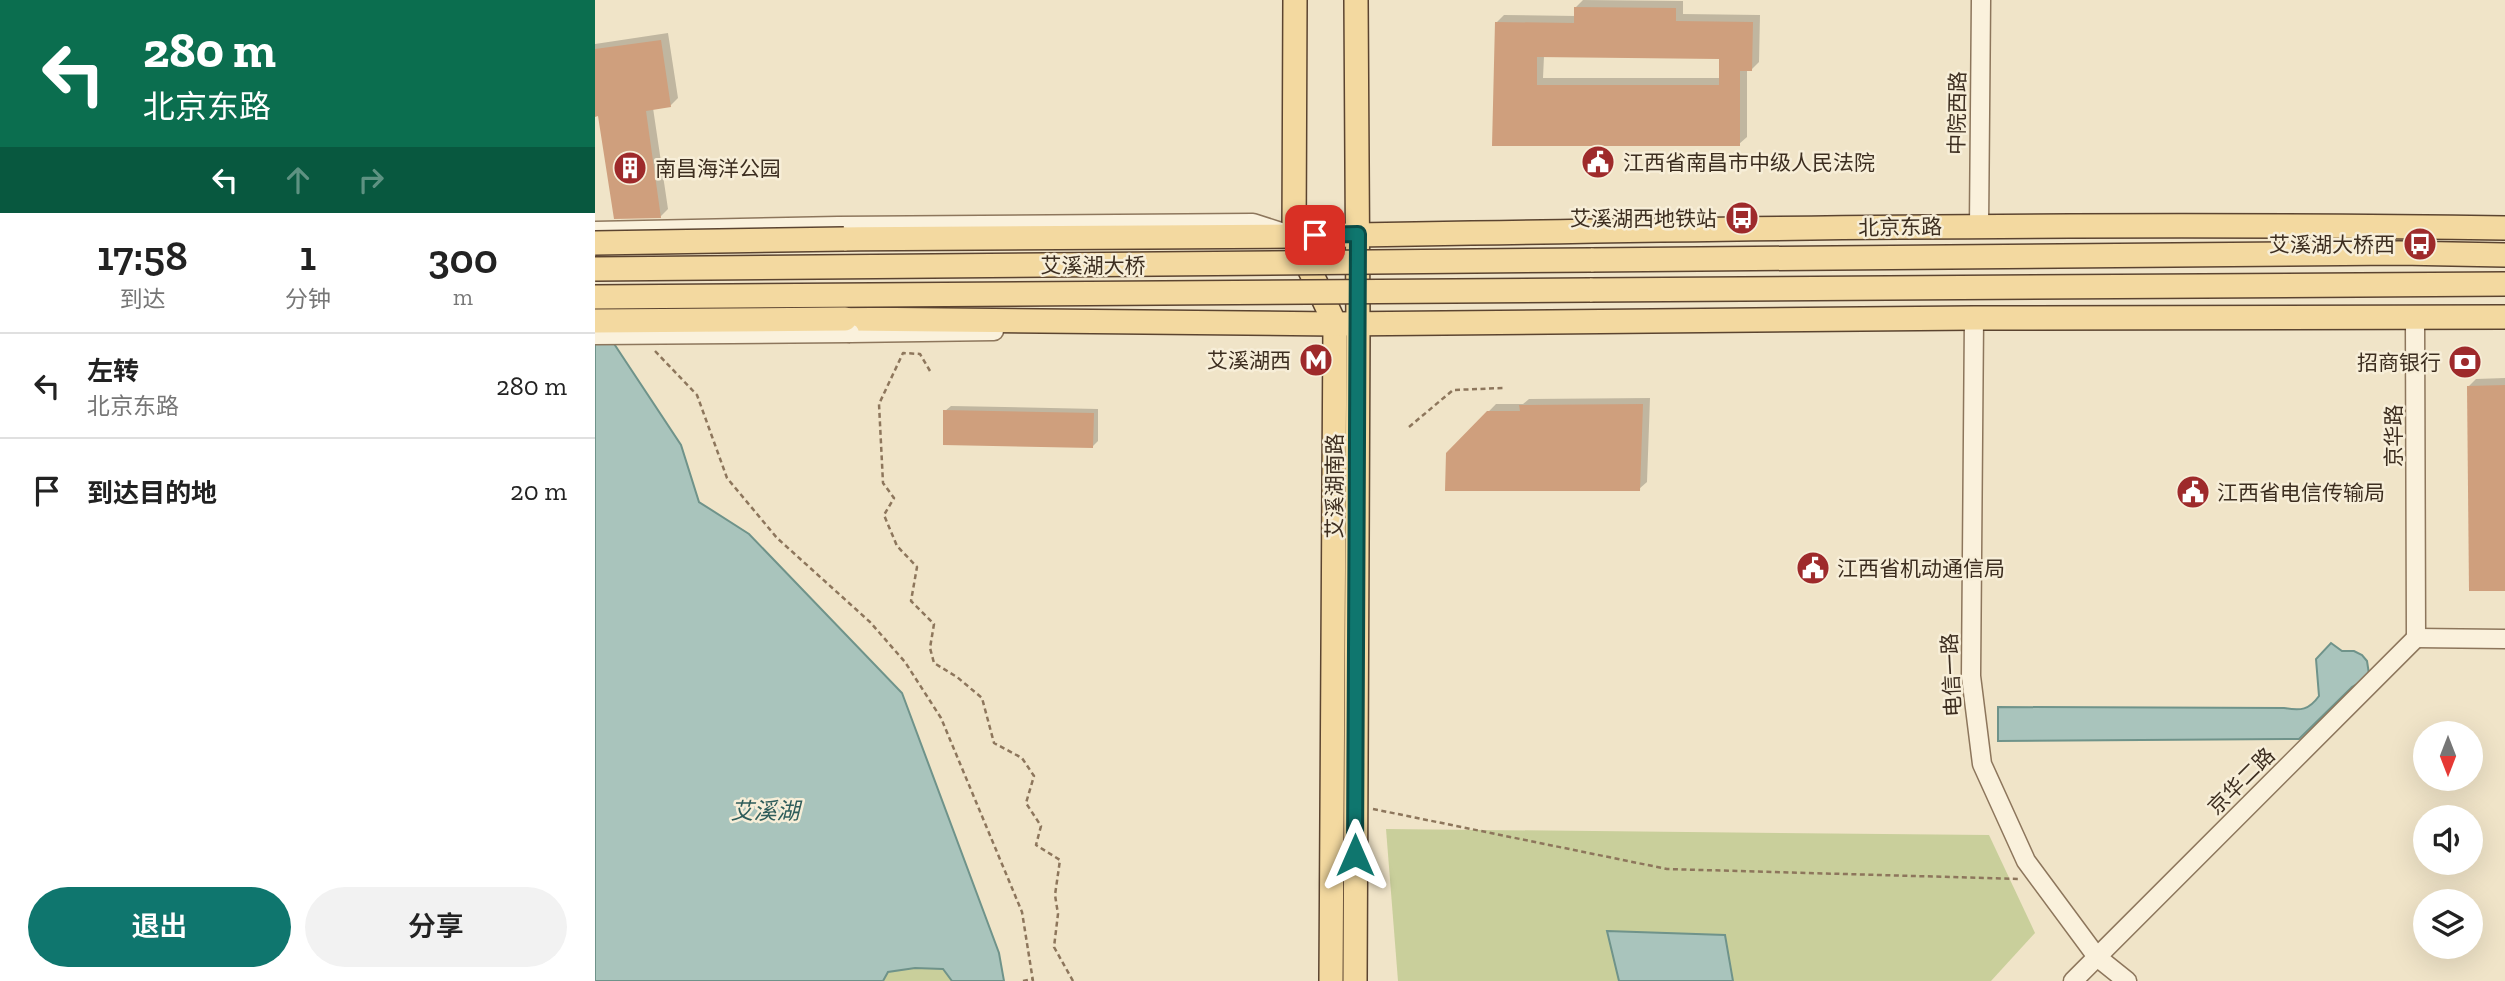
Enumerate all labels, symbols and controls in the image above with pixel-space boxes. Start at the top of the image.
text: 280 m [143,21,276,80]
icon: left [28,28,119,119]
street label: 中院西路 [1944,71,1970,155]
text: 北京东路 [143,88,271,126]
public building icon: 江西省南昌市中级人民法院 [1579,143,1617,181]
building icon: 南昌海洋公园 [611,149,649,187]
place label: 江西省南昌市中级人民法院 [1623,150,1875,175]
place label: 南昌海洋公园 [655,156,781,181]
icon: left [206,161,244,199]
icon: ahead [279,161,317,199]
icon: right [352,161,390,199]
bus stop icon: 艾溪湖西地铁站 [1723,199,1761,237]
pin [1285,205,1345,265]
place label: 艾溪湖西地铁站 [1570,206,1717,231]
street label: 北京东路 [1858,214,1942,240]
icon: arrive [1296,216,1334,254]
bus stop icon: 艾溪湖大桥西 [2401,225,2439,263]
text: 17:58 [97,230,188,281]
text: 1 [299,230,316,281]
place label: 艾溪湖大桥西 [2269,232,2395,257]
text: 300 [428,233,498,284]
street label: 艾溪湖大桥 [1041,253,1146,278]
text: m [453,283,473,311]
text: 到达 [119,285,165,313]
text: 分钟 [285,285,331,313]
metro station icon: 艾溪湖西 [1297,341,1335,379]
bank icon: 招商银行 [2446,343,2484,381]
place label: 艾溪湖西 [1207,348,1291,373]
place label: 招商银行 [2357,350,2441,375]
text: 左转 [87,355,139,387]
icon: left [28,367,66,405]
text: 280 m [496,370,567,402]
text: 北京东路 [87,392,179,420]
street label: 京华路 [2381,405,2406,468]
street label: 艾溪湖南路 [1322,434,1347,539]
icon: arrive [28,472,66,510]
public building icon: 江西省电信传输局 [2174,473,2212,511]
text: 20 m [510,475,567,507]
text: 到达目的地 [87,477,217,509]
place label: 江西省电信传输局 [2217,480,2385,505]
public building icon: 江西省机动通信局 [1794,549,1832,587]
place label: 江西省机动通信局 [1837,556,2005,581]
street label: 电信一路 [1936,632,1966,718]
north arrow [2413,721,2483,791]
map controls [2413,721,2483,959]
street label: 京华二路 [2202,742,2280,820]
water label: 艾溪湖 [731,797,803,825]
button: sound [2413,805,2483,875]
position arrow [1318,818,1392,892]
button: 退出 [28,887,291,967]
button: 分享 [305,887,567,967]
button: layers [2413,889,2483,959]

